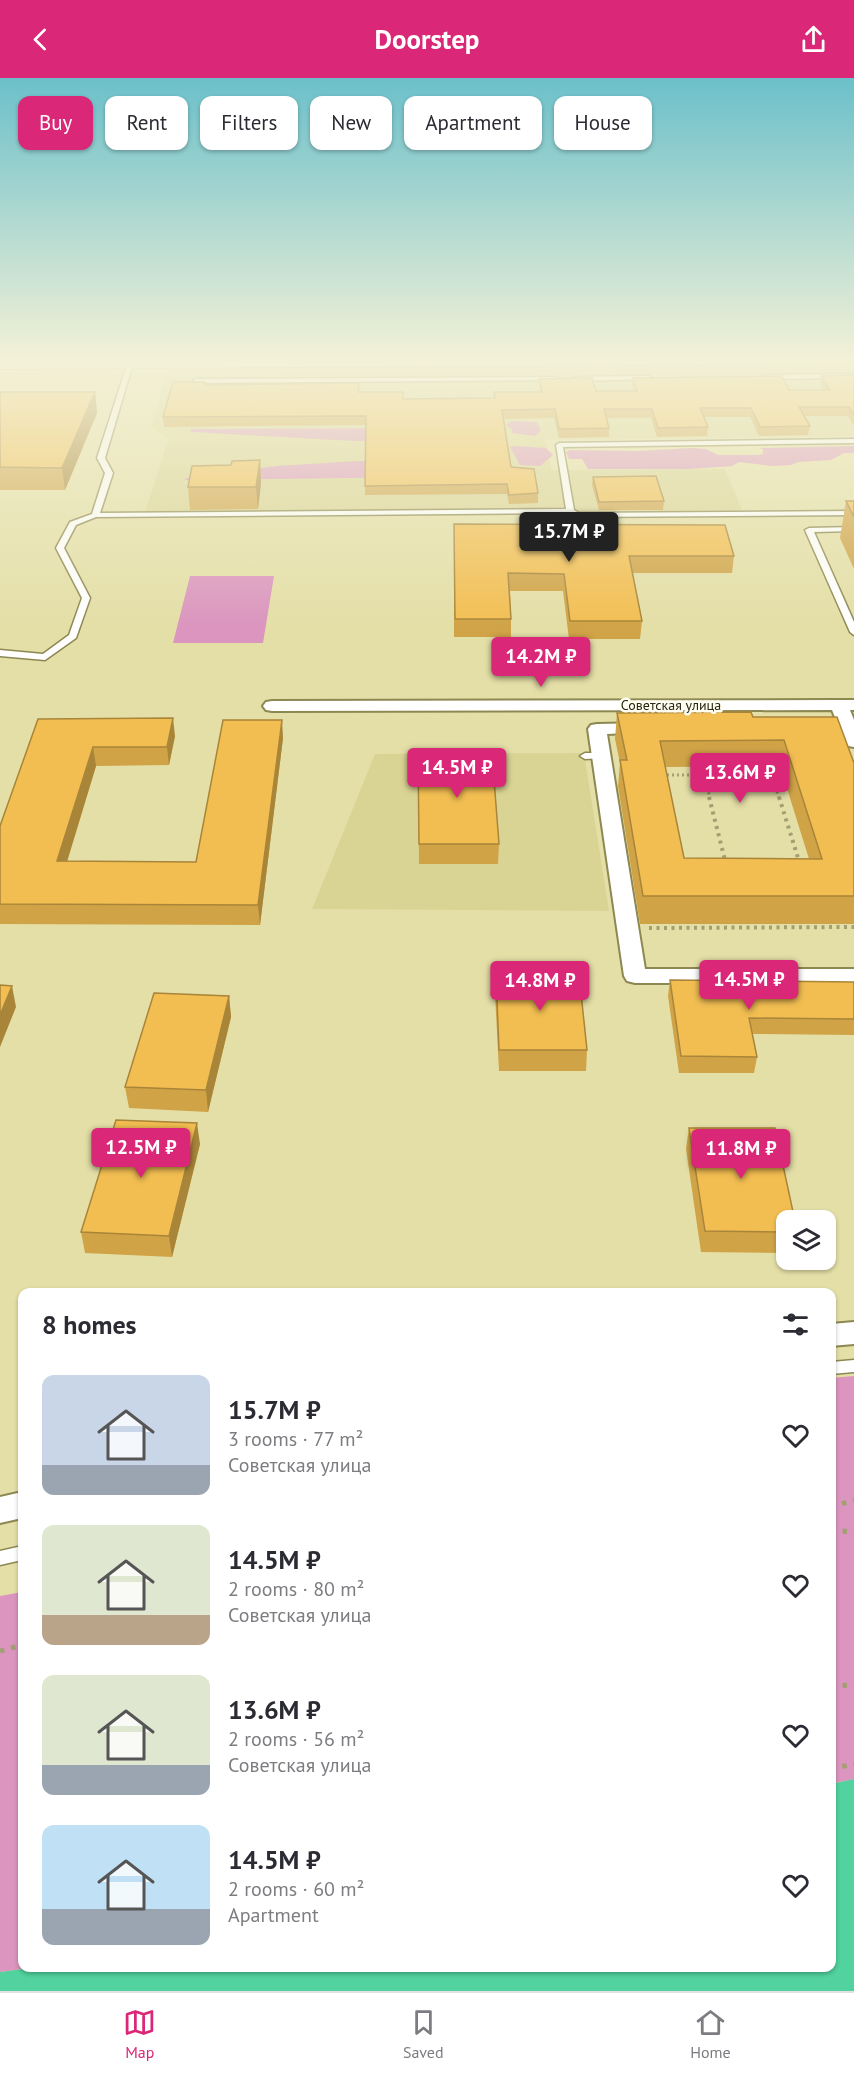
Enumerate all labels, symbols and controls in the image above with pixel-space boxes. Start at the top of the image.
text: Doorstep [375,22,479,56]
icon: back [24,23,57,56]
icon: share [797,23,830,56]
chip: Buy [18,96,93,150]
chip: Rent [105,96,188,150]
chip: Filters [200,96,298,150]
chip: New [310,96,392,150]
chip: Apartment [404,96,542,150]
chip: House [554,96,652,150]
pin: 15.7M ₽ [514,512,624,563]
text: 15.7M ₽ [533,518,605,544]
pin: 14.2M ₽ [486,637,596,688]
text: 14.2M ₽ [505,643,577,669]
street label: Советская улица [621,696,721,714]
pin: 14.5M ₽ [402,748,512,799]
pin: 13.6M ₽ [685,753,795,804]
text: 14.5M ₽ [421,754,493,780]
text: 13.6M ₽ [704,759,776,785]
pin: 14.5M ₽ [694,960,804,1011]
pin: 14.8M ₽ [485,961,595,1012]
text: 14.5M ₽ [713,966,785,992]
text: 14.8M ₽ [504,967,576,993]
pin: 12.5M ₽ [86,1128,196,1179]
pin: 11.8M ₽ [686,1129,796,1180]
text: 12.5M ₽ [105,1134,177,1160]
text: 11.8M ₽ [705,1135,777,1161]
map controls [776,1210,836,1270]
button: layers [776,1210,836,1270]
text: 8 homes [42,1308,137,1341]
icon: filters [779,1308,812,1341]
text: 15.7M ₽ [228,1393,321,1426]
icon: home [90,1399,162,1471]
icon: heart [779,1419,812,1452]
text: 3 rooms · 77 m² [228,1426,363,1452]
text: Советская улица [228,1452,371,1478]
text: 14.5M ₽ [228,1543,321,1576]
icon: home [90,1549,162,1621]
icon: heart [779,1569,812,1602]
text: 2 rooms · 80 m² [228,1576,364,1602]
text: Советская улица [228,1602,371,1628]
text: 13.6M ₽ [228,1693,321,1726]
icon: home [90,1699,162,1771]
icon: heart [779,1719,812,1752]
text: 2 rooms · 56 m² [228,1726,364,1752]
text: Советская улица [228,1752,371,1778]
text: 14.5M ₽ [228,1843,321,1876]
icon: home [90,1849,162,1921]
icon: heart [779,1869,812,1902]
text: 2 rooms · 60 m² [228,1876,364,1902]
text: Apartment [228,1902,319,1928]
tab: Map [123,2006,156,2062]
tab: Saved [403,2006,444,2062]
tab: Home [690,2006,731,2062]

